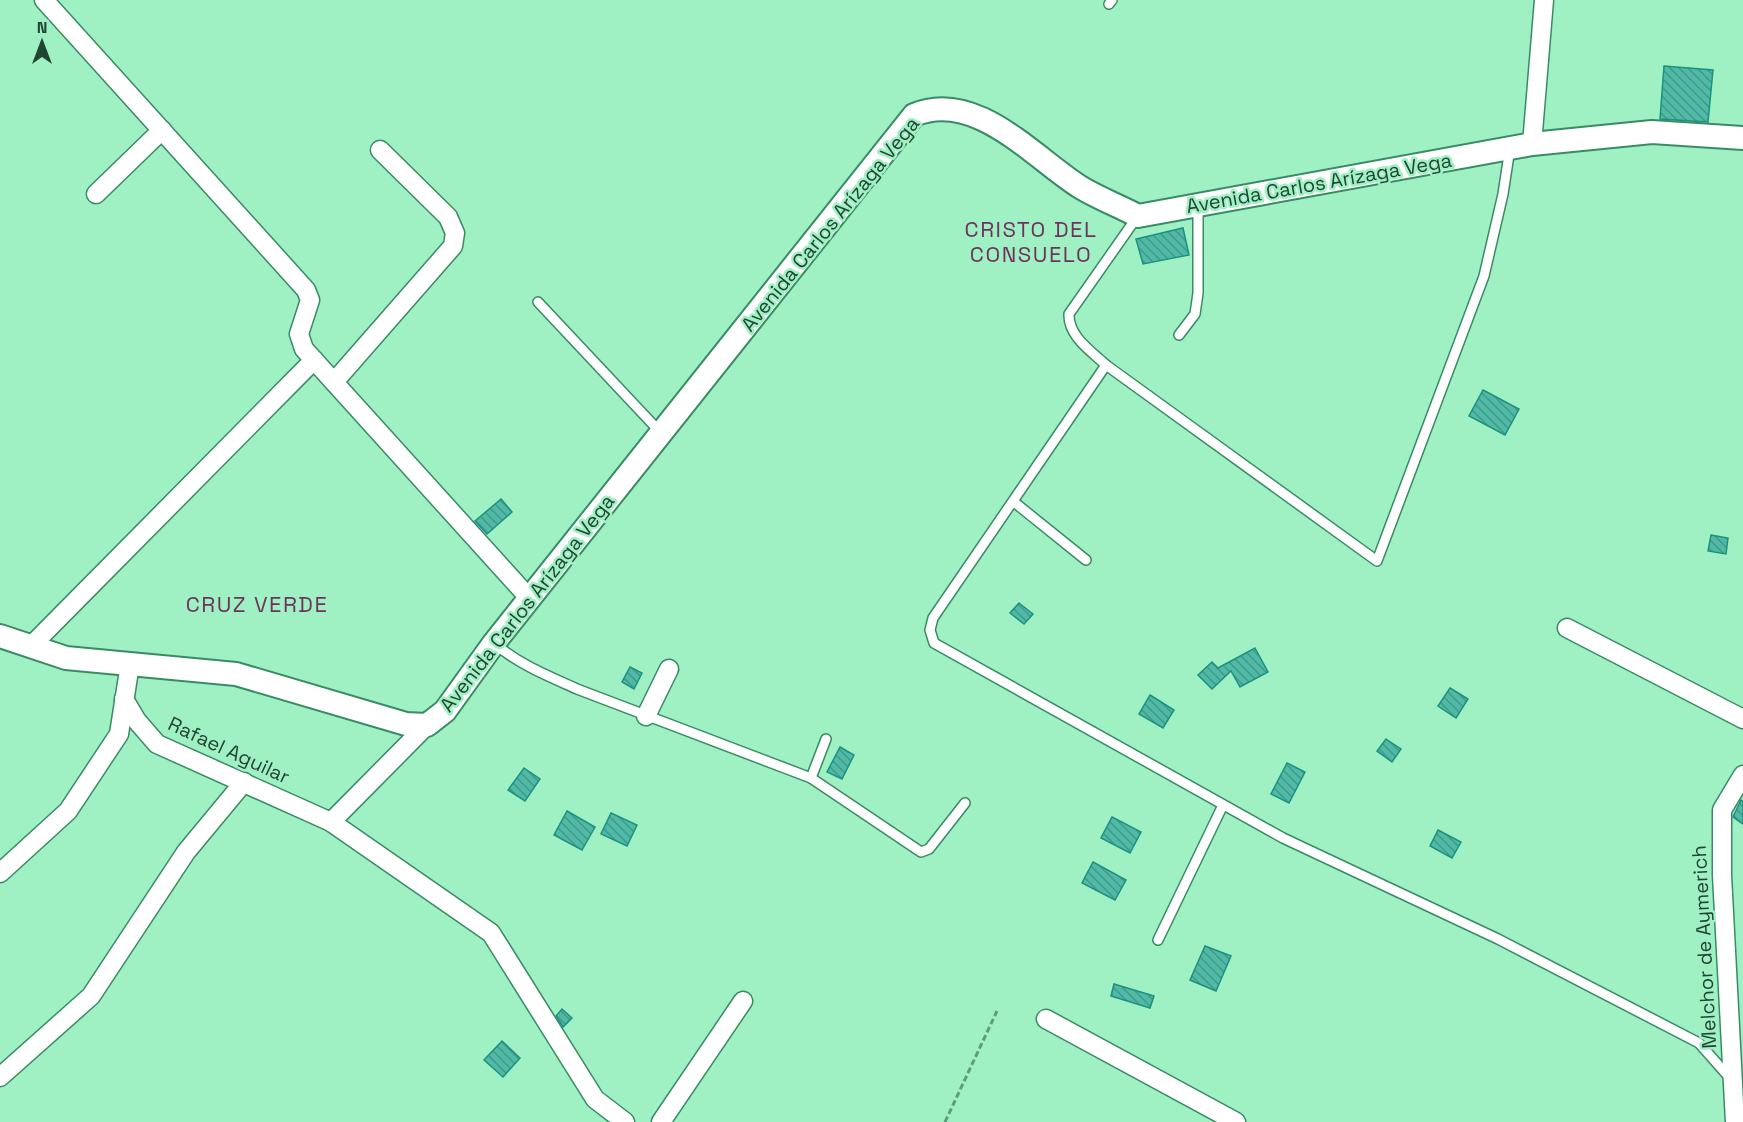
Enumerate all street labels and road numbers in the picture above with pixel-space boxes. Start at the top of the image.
street label: Avenida Carlos Arízaga Vega [735,111,925,337]
street label: Avenida Carlos Arízaga Vega [1184,147,1454,219]
street label: Avenida Carlos Arízaga Vega [434,489,620,717]
street label: Rafael Aguilar [164,710,294,790]
street label: Melchor de Aymerich [1686,845,1722,1049]

